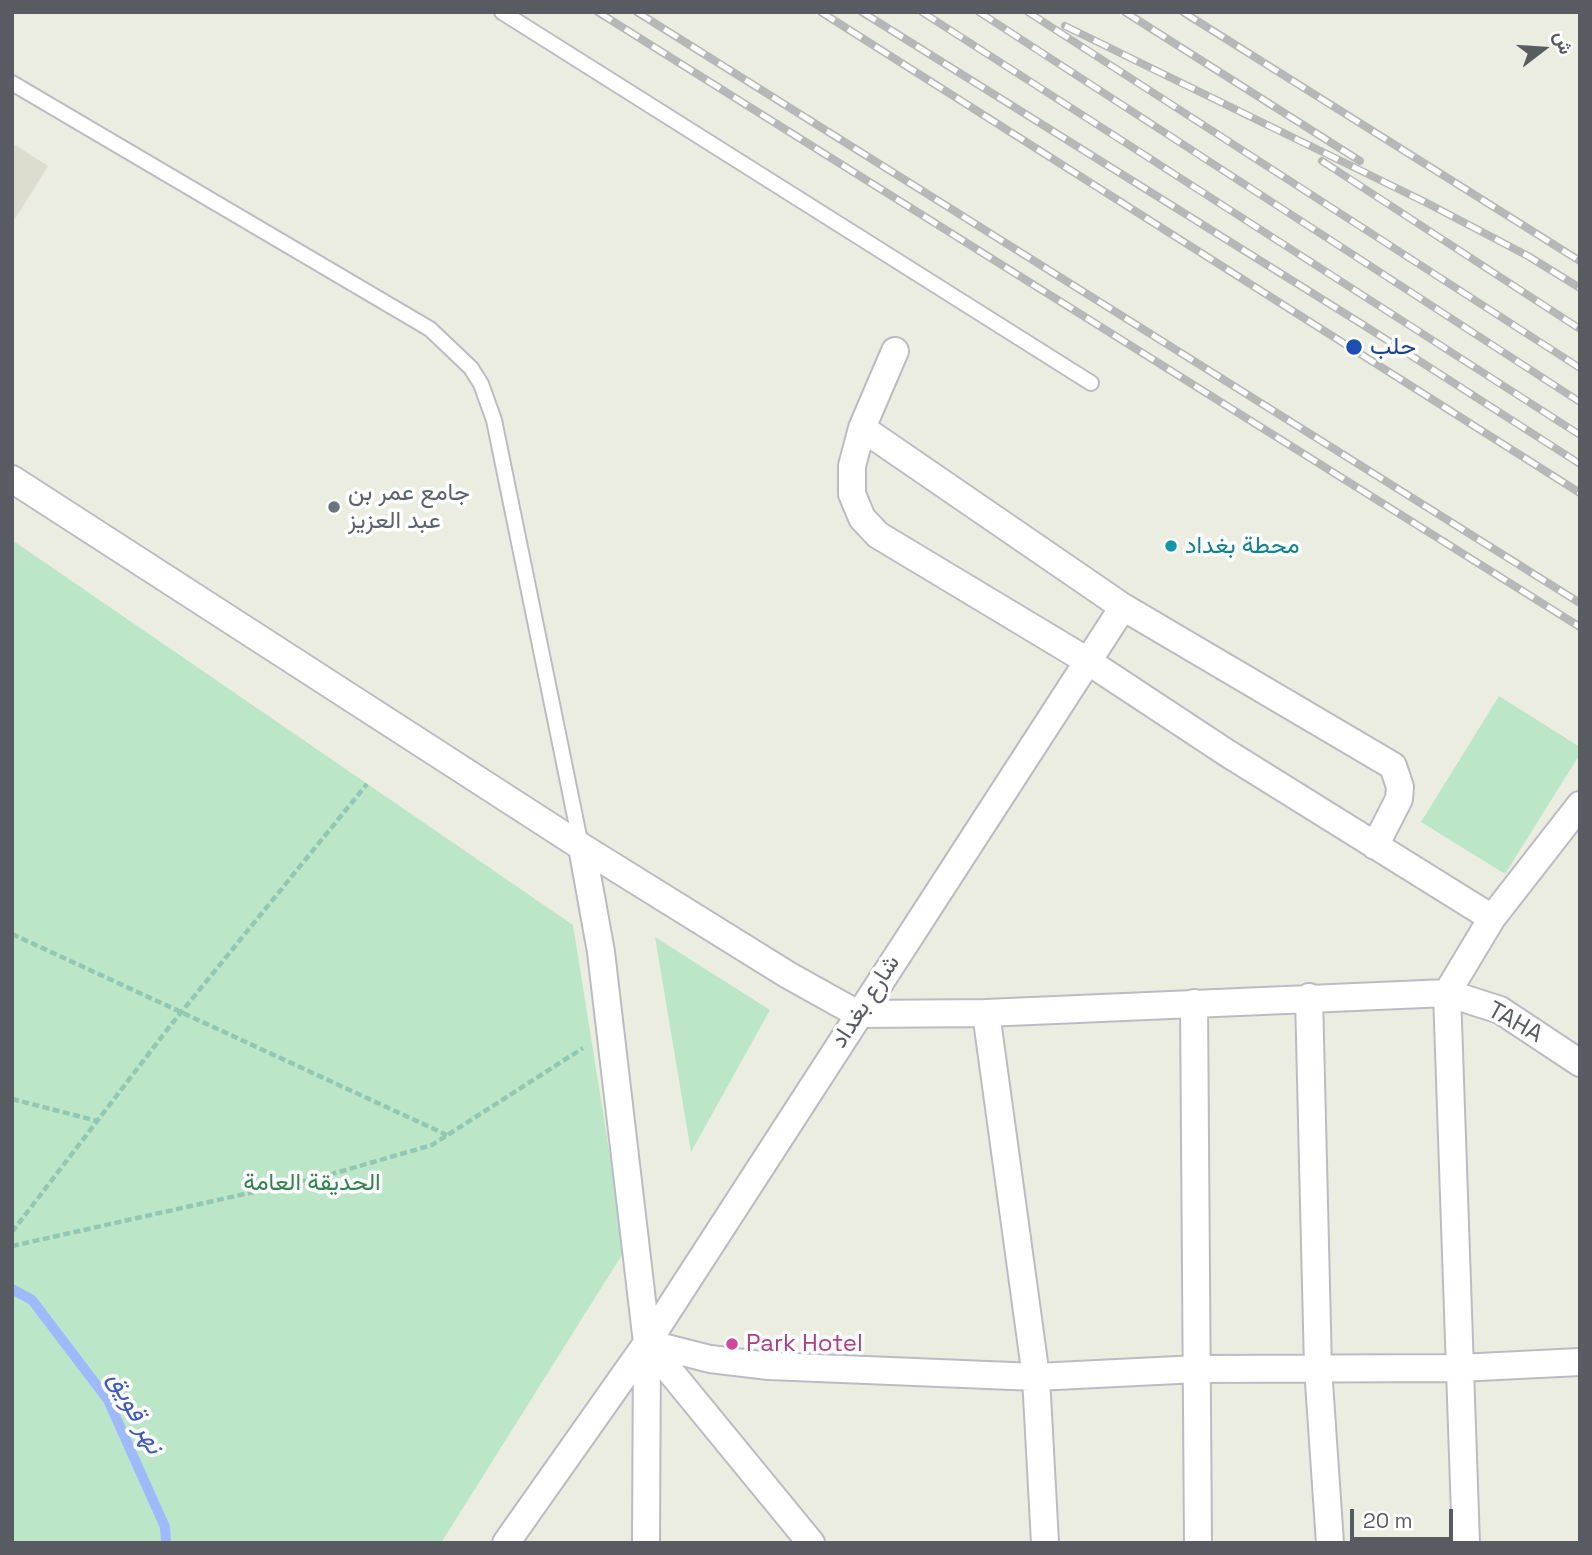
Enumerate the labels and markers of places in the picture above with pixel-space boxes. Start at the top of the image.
place label: حلب [1370,333,1416,361]
marker: حلب [1344,337,1364,357]
place label: جامع عمر بن عبد العزيز [348,479,470,535]
marker: جامع عمر بن عبد العزيز [326,499,342,515]
place label: محطة بغداد [1185,532,1300,560]
marker: محطة بغداد [1163,538,1179,554]
place label: Park Hotel [746,1330,863,1358]
marker: Park Hotel [724,1336,740,1352]

